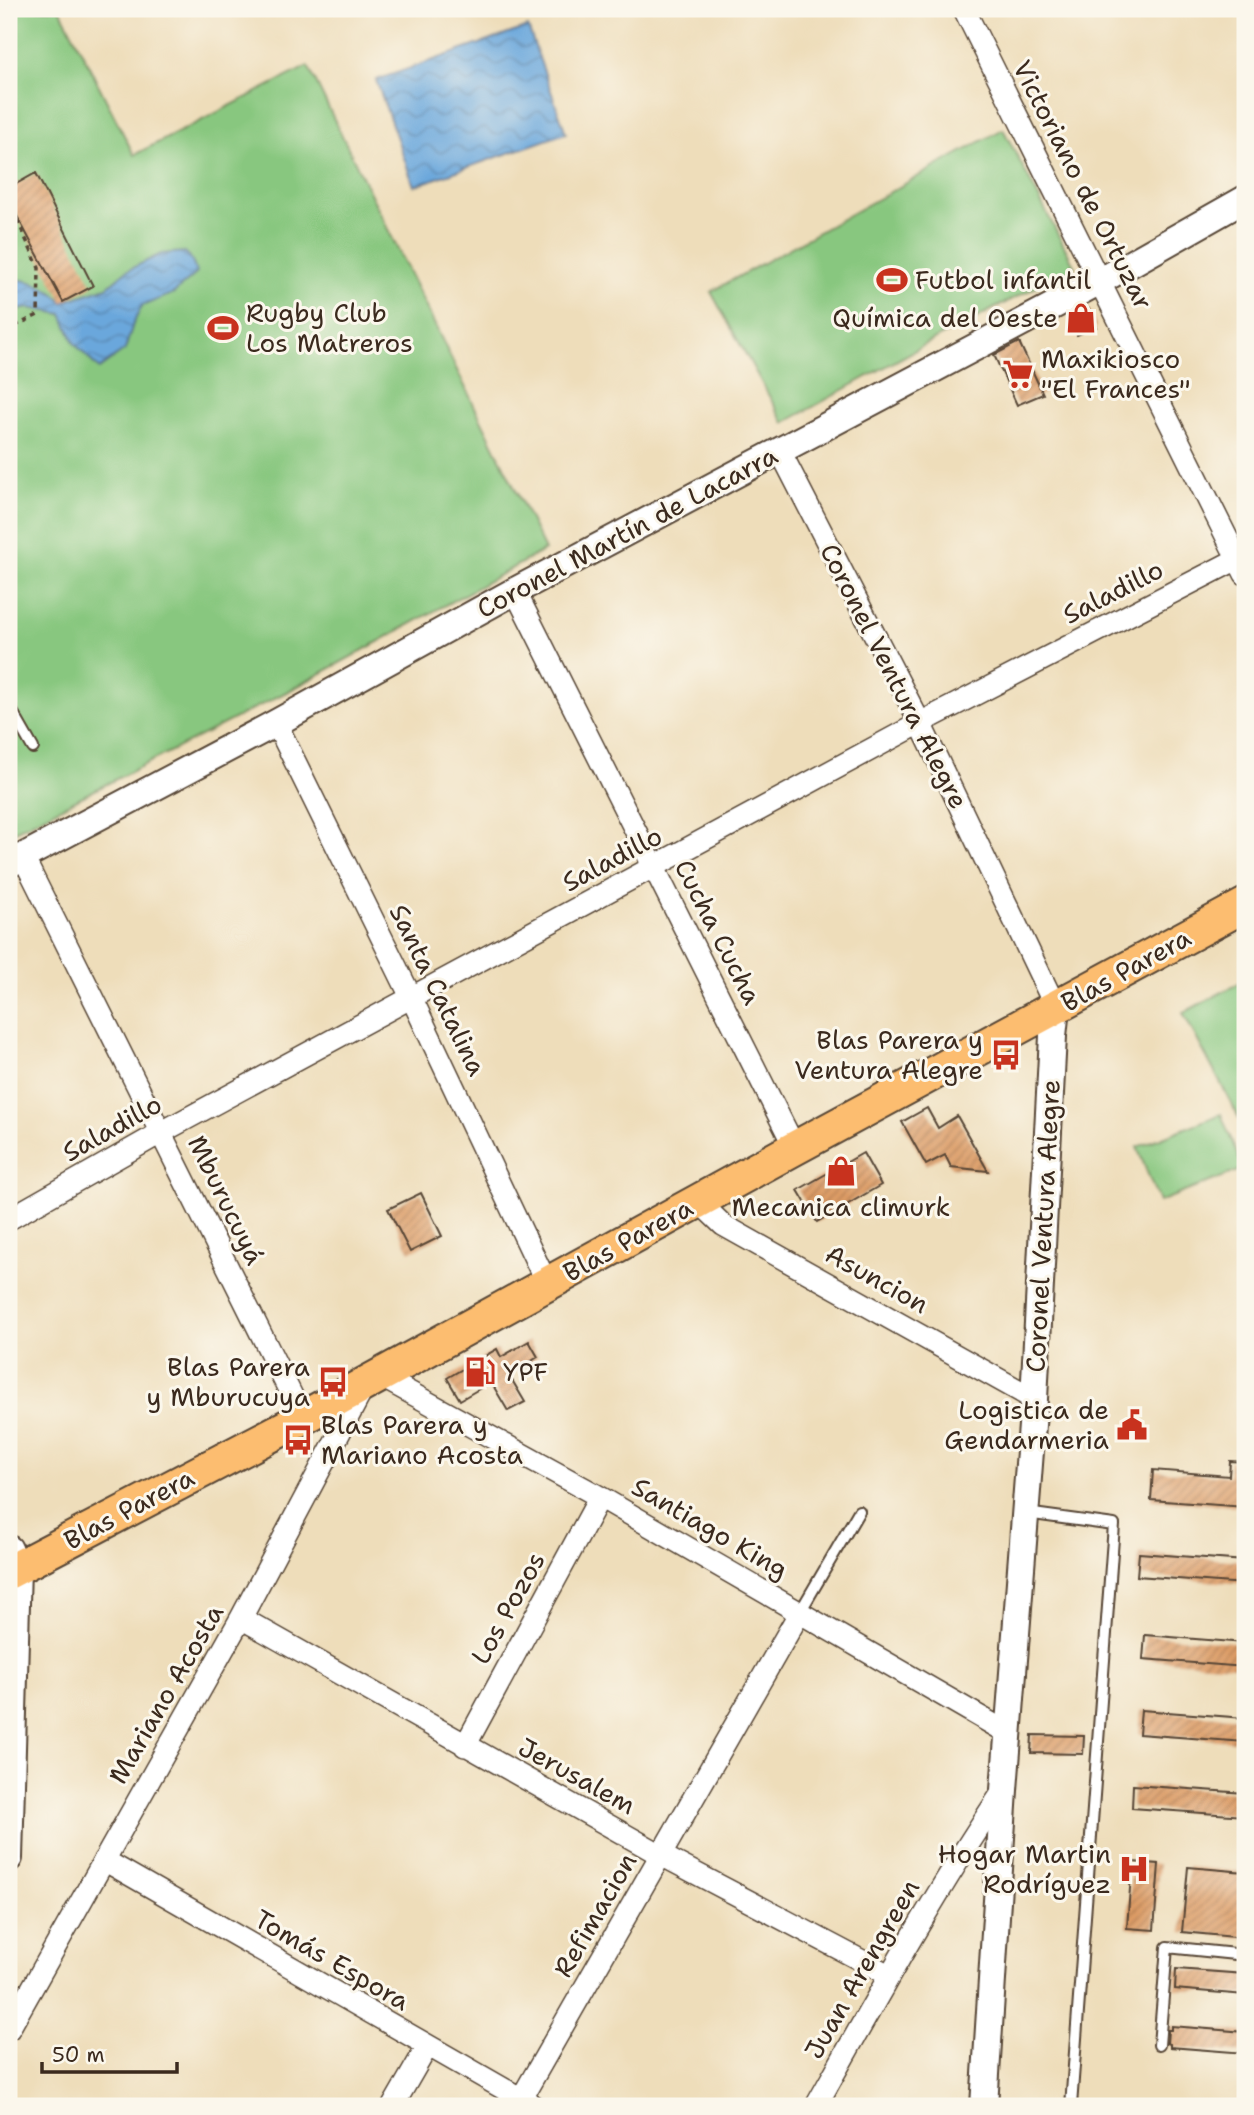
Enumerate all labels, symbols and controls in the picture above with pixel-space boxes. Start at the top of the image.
street label: Victoriano de Ortuzar [1005,54,1162,316]
place label: Futbol infantil [915,262,1091,297]
sports icon: Futbol infantil [875,263,909,297]
place label: Rugby Club Los Matreros [246,295,413,360]
place label: Química del Oeste [832,300,1058,335]
shop icon: Química del Oeste [1064,301,1098,335]
sports icon: Rugby Club Los Matreros [206,311,240,345]
place label: Maxikiosco "El Frances" [1041,341,1191,406]
supermarket icon: Maxikiosco "El Frances" [1001,357,1035,391]
street label: Coronel Martín de Lacarra [470,437,783,626]
street label: Coronel Ventura Alegre [812,537,977,814]
street label: Saladillo [1057,551,1169,632]
street label: Saladillo [556,818,668,899]
street label: Cucha Cucha [667,853,770,1010]
street label: Santa Catalina [382,898,495,1081]
street label: Blas Parera [1055,920,1197,1020]
place label: Blas Parera y Ventura Alegre [794,1022,983,1087]
bus stop icon: Blas Parera y Ventura Alegre [989,1038,1023,1072]
street label: Coronel Ventura Alegre [1017,1079,1068,1373]
street label: Saladillo [56,1086,168,1169]
street label: Mburucuyá [180,1129,273,1270]
shop icon: Mecanica climurk [824,1154,858,1188]
place label: Mecanica climurk [732,1189,950,1224]
street label: Blas Parera [557,1190,699,1290]
street label: Asuncion [819,1236,935,1321]
place label: Blas Parera y Mburucuya [146,1349,310,1414]
place label: YPF [503,1354,548,1389]
fuel station icon: YPF [463,1355,497,1389]
bus stop icon: Blas Parera y Mburucuya [316,1365,350,1399]
place label: Logistica de Gendarmeria [944,1392,1109,1457]
place label: Blas Parera y Mariano Acosta [321,1407,523,1472]
public building icon: Logistica de Gendarmeria [1115,1408,1149,1442]
bus stop icon: Blas Parera y Mariano Acosta [281,1423,315,1457]
street label: Blas Parera [57,1460,200,1558]
street label: Santiago King [626,1469,795,1586]
street label: Los Pozos [462,1545,553,1670]
street label: Mariano Acosta [100,1598,231,1790]
street label: Jerusalem [512,1729,642,1822]
place label: Hogar Martin Rodríguez [938,1836,1111,1901]
street label: Refimacion [545,1846,644,1983]
hospital icon: Hogar Martin Rodríguez [1117,1852,1151,1886]
street label: Juan Arengreen [796,1873,927,2065]
street label: Tomás Espora [248,1901,416,2018]
scale bar [42,2031,177,2075]
text: 50 m [52,2041,105,2069]

